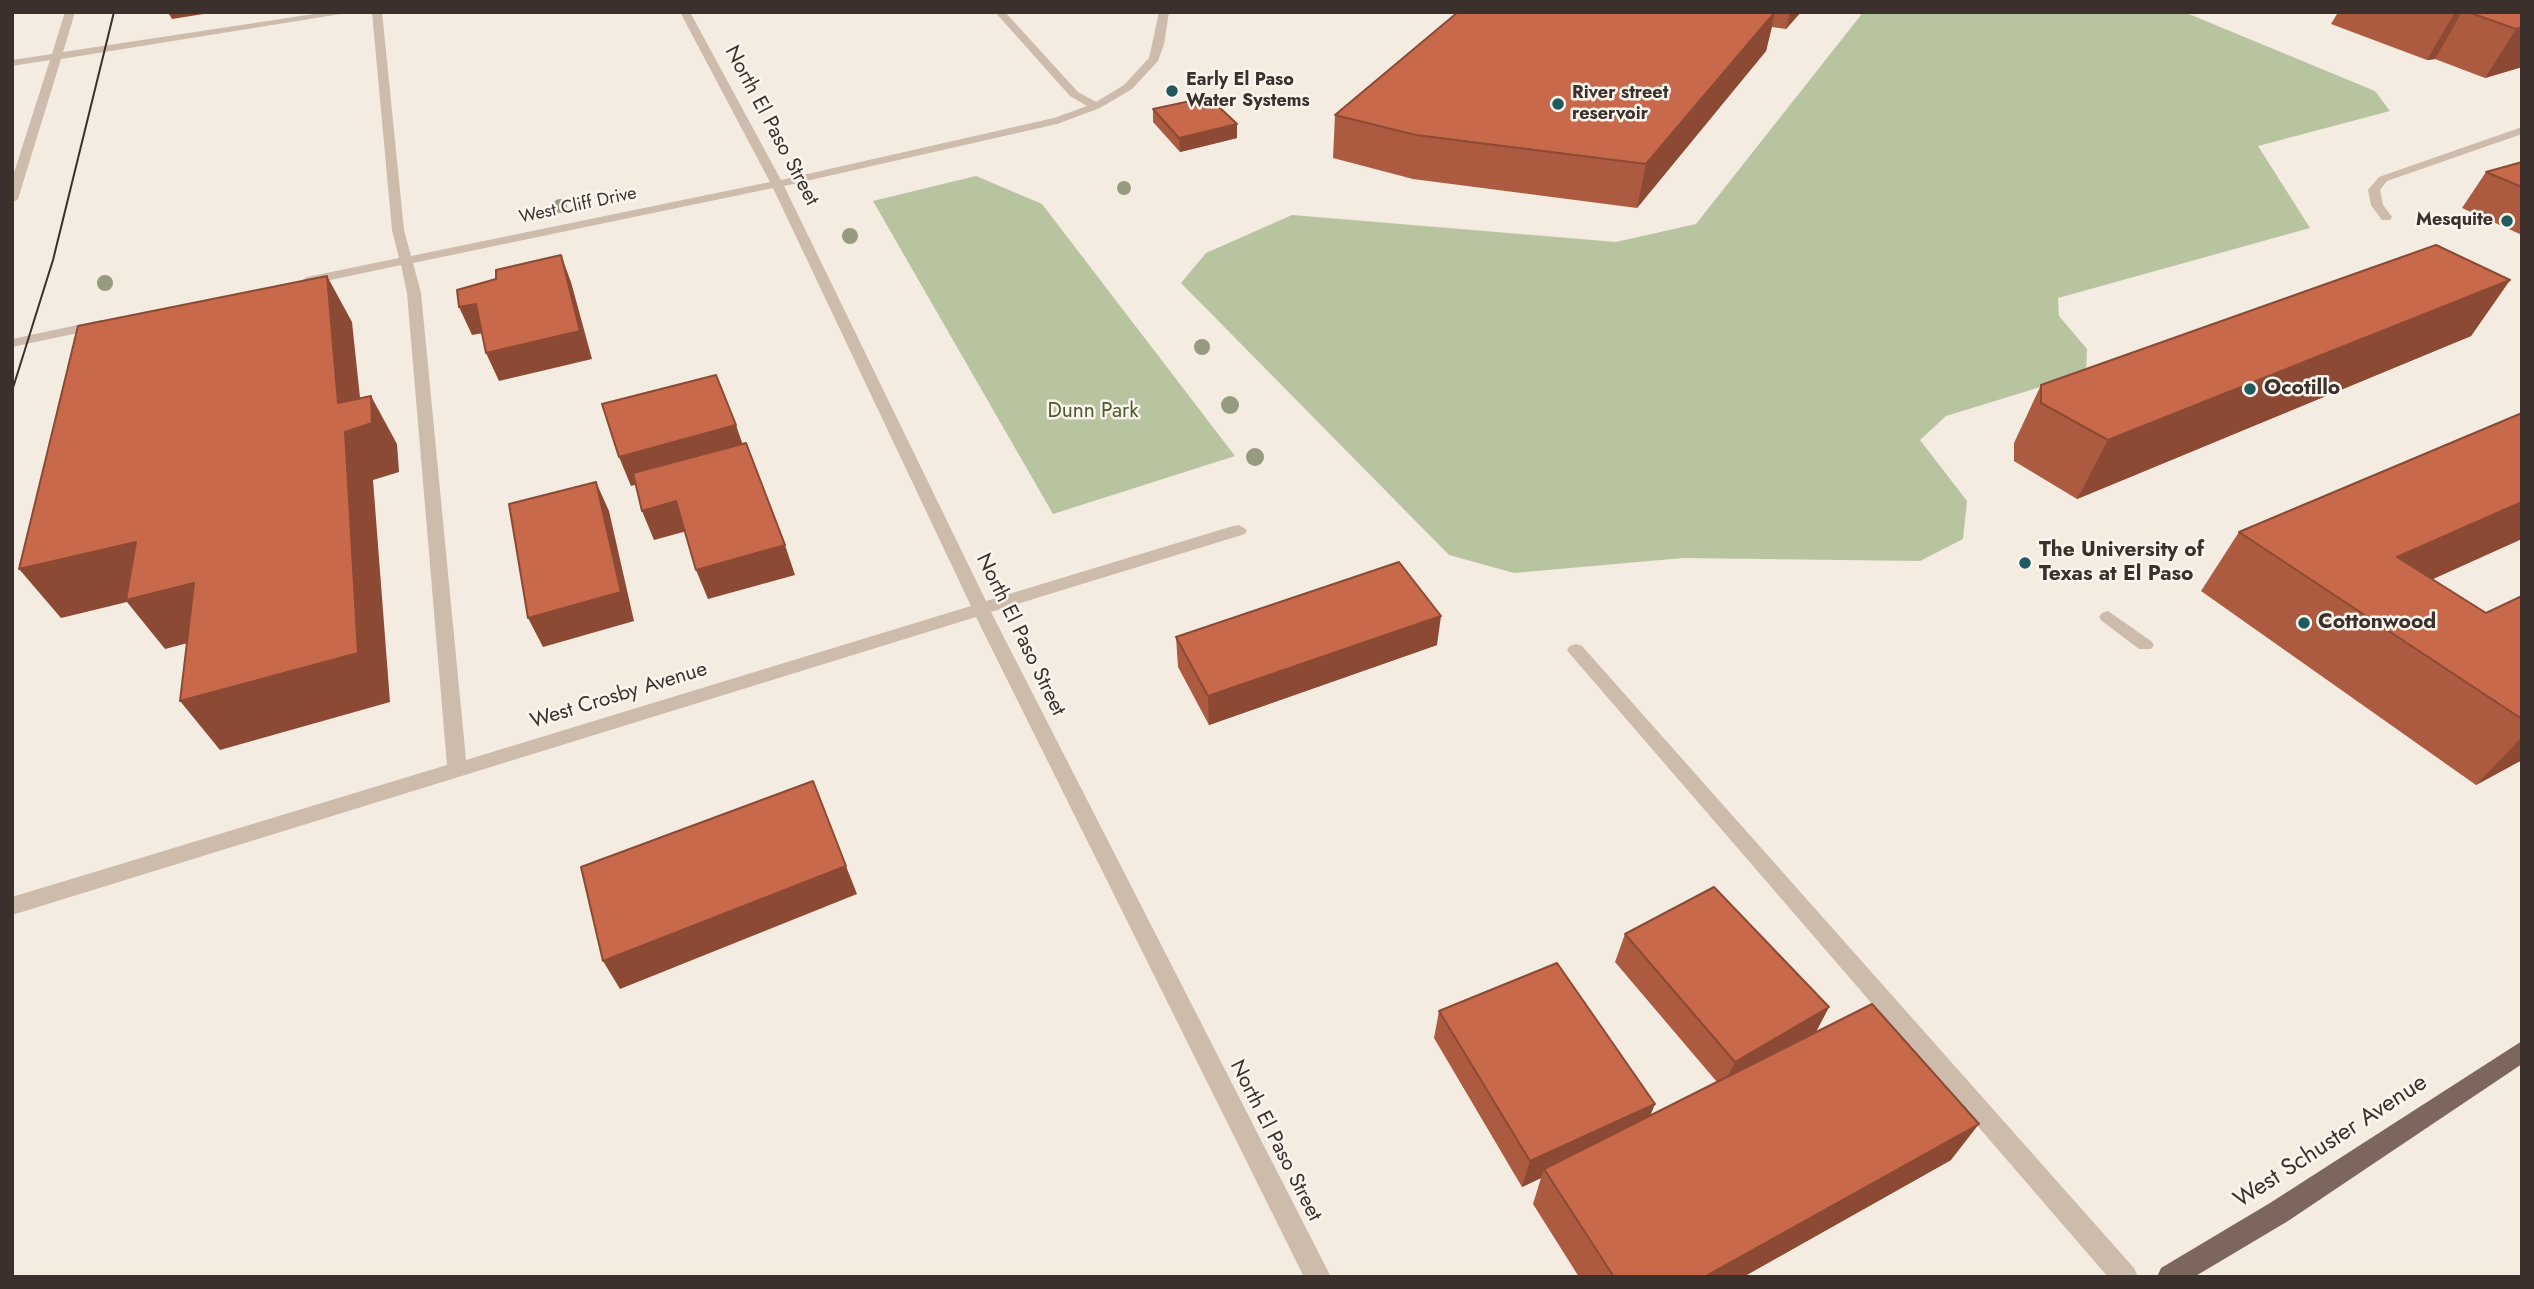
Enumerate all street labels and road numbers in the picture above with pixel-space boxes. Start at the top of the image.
street label: North El Paso Street [718,42,824,210]
street label: West Cliff Drive [517,183,639,229]
street label: North El Paso Street [970,550,1070,720]
street label: West Crosby Avenue [528,657,710,735]
street label: North El Paso Street [1224,1056,1326,1226]
street label: West Schuster Avenue [2229,1069,2433,1215]

